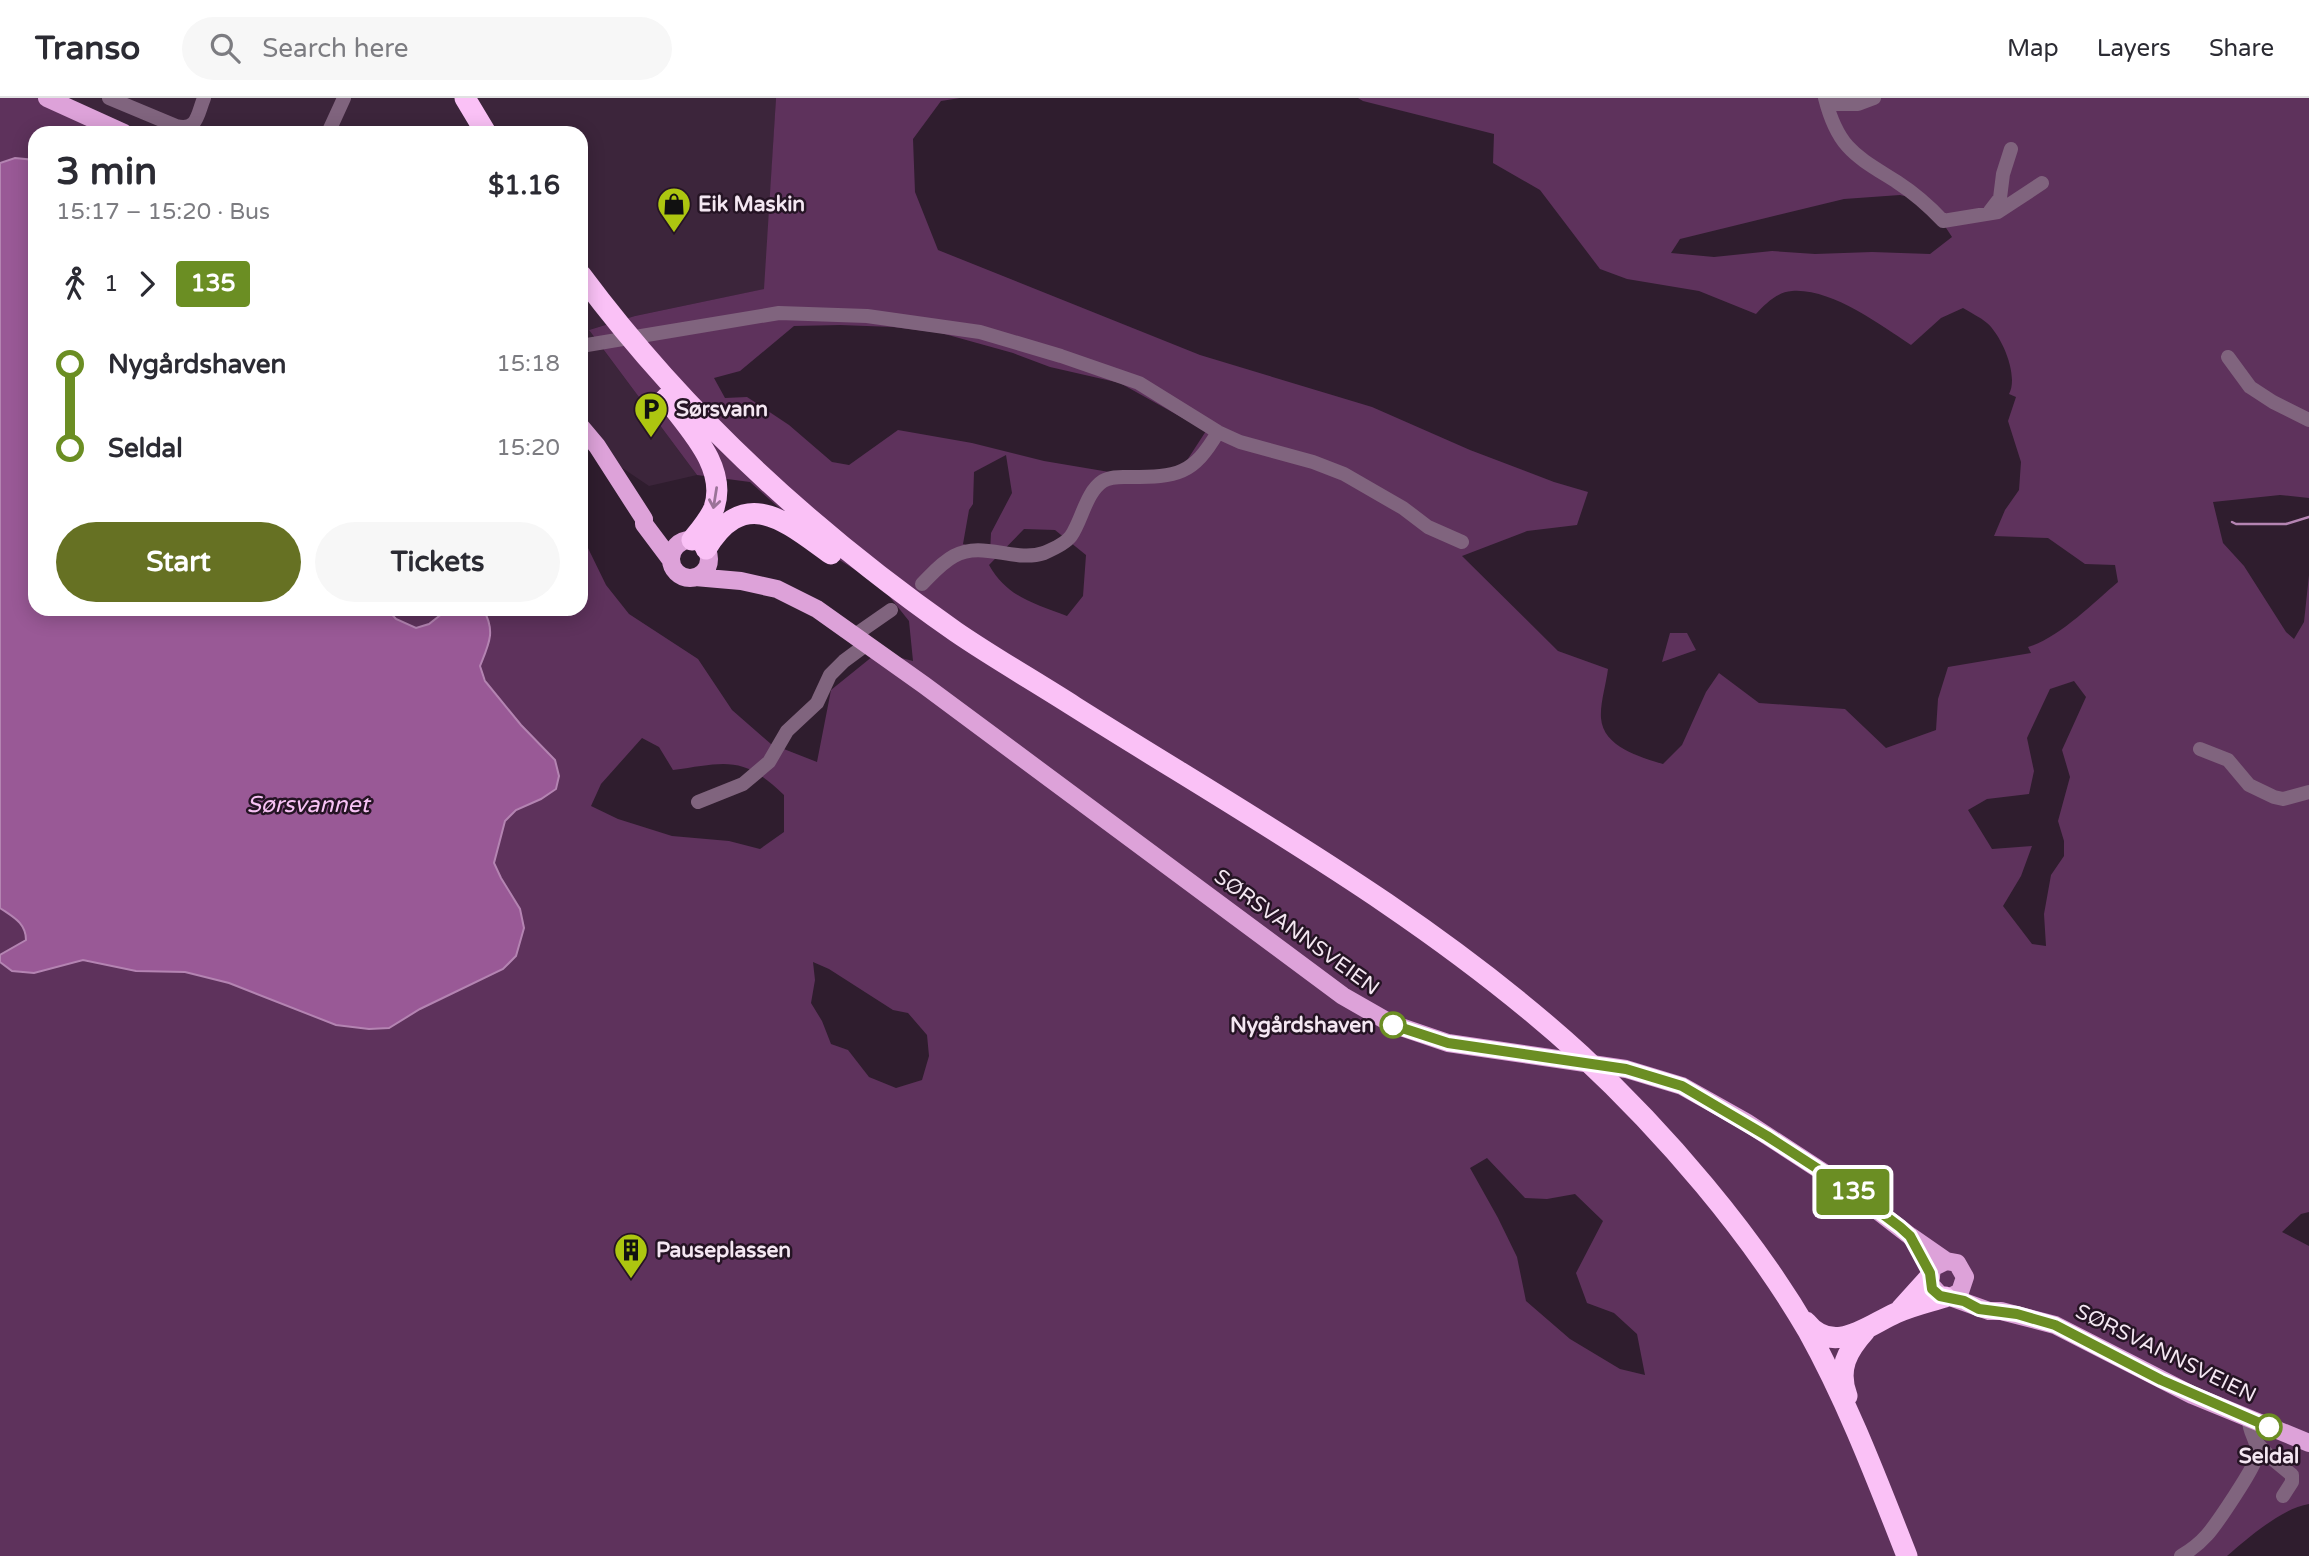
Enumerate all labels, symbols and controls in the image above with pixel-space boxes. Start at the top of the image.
search box [182,17,672,80]
text: Transo [35,29,140,68]
icon: search [206,29,244,67]
text: Search here [262,33,409,64]
text: Map [2007,34,2059,63]
text: Layers [2097,34,2171,63]
text: Share [2209,34,2274,63]
text: 3 min [56,149,157,195]
text: $1.16 [488,170,560,201]
shop icon: Eik Maskin [655,185,693,234]
place label: Eik Maskin [698,192,805,217]
text: 15:17 – 15:20 · Bus [56,198,270,226]
icon: walk [56,265,94,303]
icon: forward [128,265,166,303]
text: 135 [190,269,236,298]
text: 1 [104,270,118,298]
text: Nygårdshaven [108,349,286,380]
text: 15:18 [496,350,560,378]
parking icon: Sørsvann [632,390,670,439]
place label: Sørsvann [676,397,768,422]
text: Seldal [108,433,183,464]
text: 15:20 [496,434,560,462]
one-way arrow [708,486,721,509]
button: Start [56,522,301,602]
button: Tickets [315,522,560,602]
water label: Sørsvannet [247,791,372,819]
street label: SØRSVANNSVEIEN [1209,864,1384,1001]
marker: Nygårdshaven [1380,1012,1406,1038]
place label: Nygårdshaven [1230,1013,1374,1038]
line badge: 135 [1813,1169,1893,1215]
text: 135 [1830,1177,1876,1206]
building icon: Pauseplassen [612,1231,650,1280]
place label: Pauseplassen [656,1238,791,1263]
street label: SØRSVANNSVEIEN [2071,1299,2260,1408]
marker: Seldal [2256,1414,2282,1440]
place label: Seldal [2239,1444,2299,1469]

